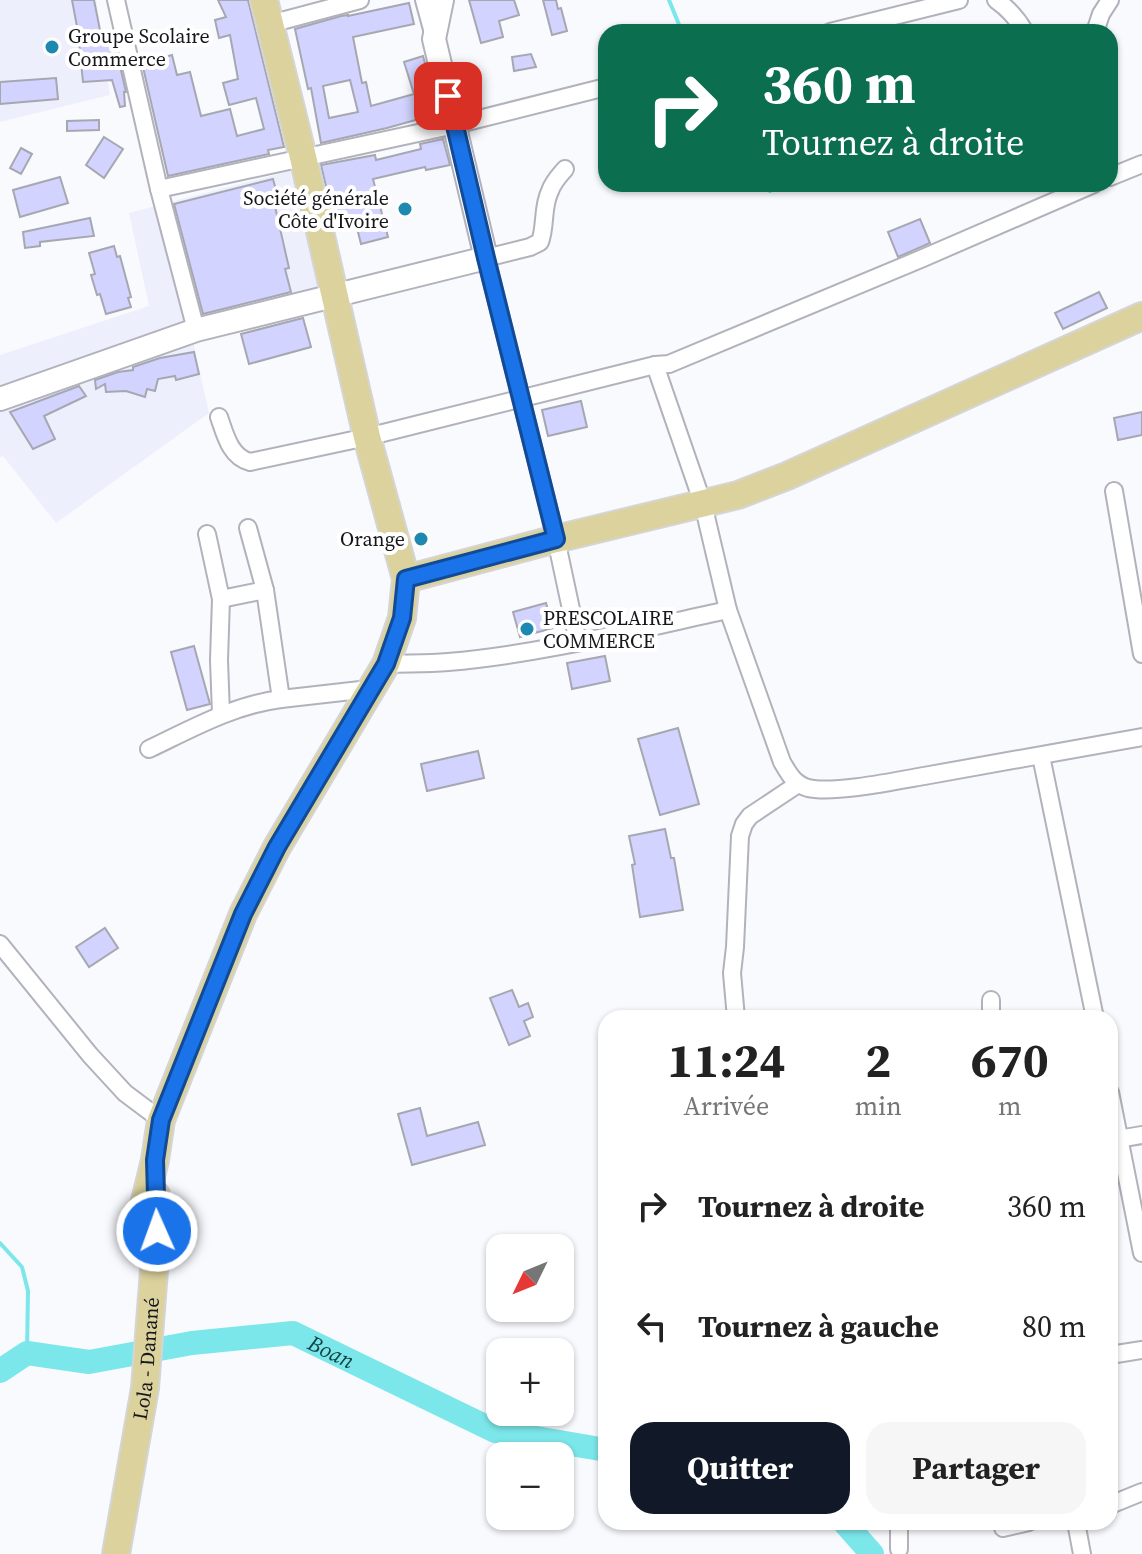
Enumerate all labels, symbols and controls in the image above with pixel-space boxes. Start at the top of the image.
place label: Groupe Scolaire Commerce [68,22,210,73]
marker: Groupe Scolaire Commerce [43,38,61,56]
text: 360 m [762,45,916,122]
icon: right [630,56,734,160]
pin [414,62,482,130]
icon: arrive [426,74,470,118]
text: Tournez à droite [762,118,1024,167]
place label: Société générale Côte d'Ivoire [243,184,389,235]
marker: Société générale Côte d'Ivoire [396,200,414,218]
place label: Orange [340,525,405,553]
marker: Orange [412,530,430,548]
place label: PRESCOLAIRE COMMERCE [543,604,674,655]
marker: PRESCOLAIRE COMMERCE [518,620,536,638]
text: 11:24 [667,1027,786,1093]
text: 2 [865,1027,891,1093]
text: 670 [971,1027,1049,1093]
text: Arrivée [683,1088,769,1124]
text: min [855,1088,902,1124]
text: m [998,1088,1022,1124]
icon: right [630,1184,674,1228]
text: Tournez à droite [698,1186,924,1227]
text: 360 m [1007,1186,1086,1227]
position arrow [115,1189,199,1273]
north arrow [486,1234,574,1322]
map controls [486,1234,574,1530]
street label: Lola - Danané [126,1296,166,1422]
icon: left [630,1304,674,1348]
text: Tournez à gauche [698,1306,939,1347]
text: 80 m [1022,1306,1086,1347]
water label: Boan [302,1327,360,1376]
button: + [486,1338,574,1426]
button: Quitter [630,1422,850,1514]
button: Partager [866,1422,1086,1514]
button: − [486,1442,574,1530]

